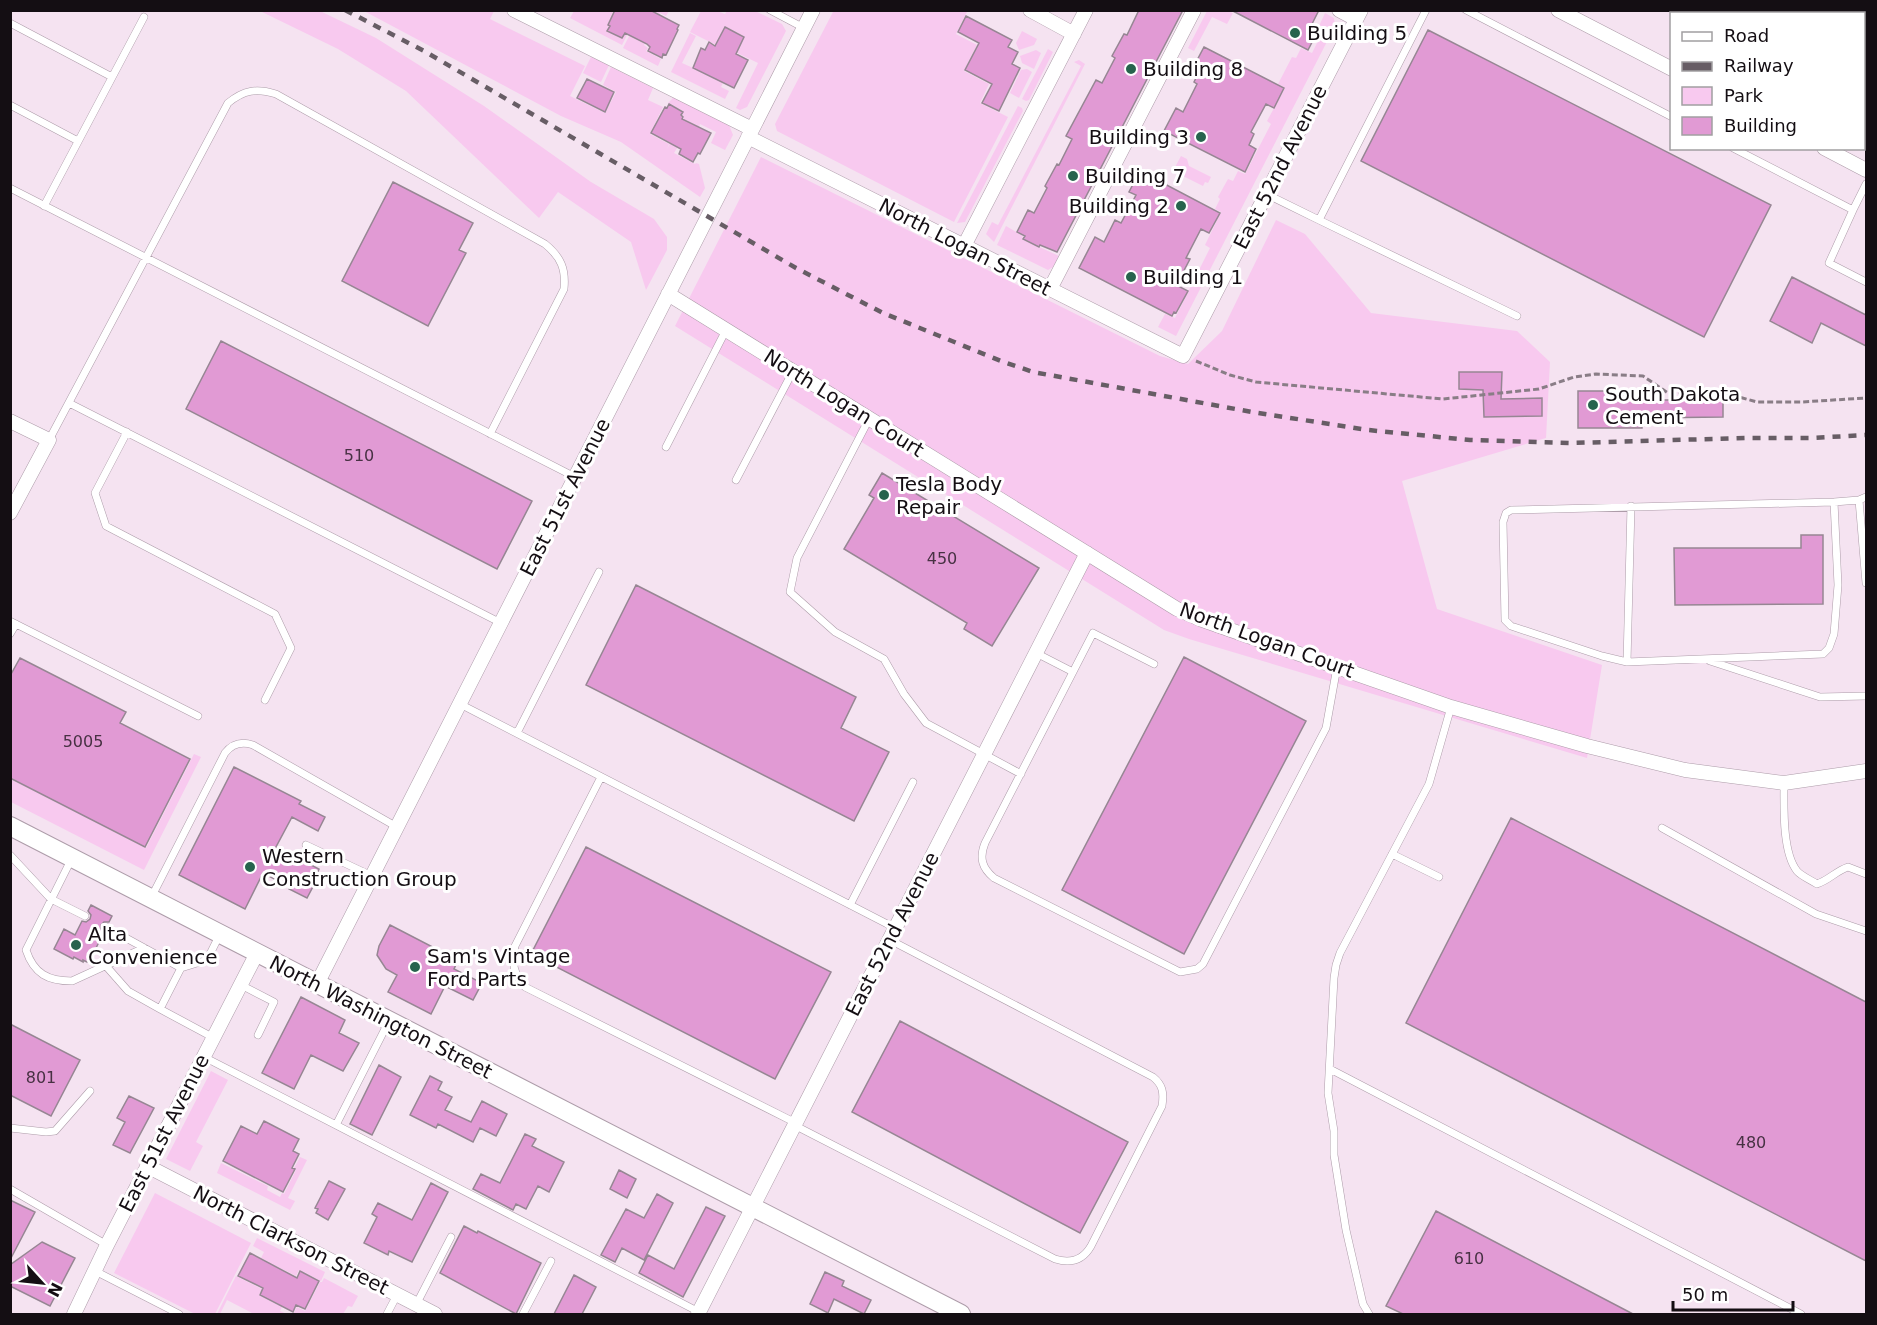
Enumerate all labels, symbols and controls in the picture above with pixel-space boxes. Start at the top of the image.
legend [1670,12,1865,150]
place label: Building 5 [1307,21,1407,45]
text: Road [1724,25,1769,46]
marker: Building 5 [1288,26,1302,40]
text: Railway [1724,55,1794,76]
place label: Building 8 [1143,57,1243,81]
marker: Building 8 [1124,62,1138,76]
street label: East 52nd Avenue [1228,81,1332,253]
text: Park [1724,85,1763,106]
text: Building [1724,115,1797,136]
place label: Building 3 [1089,125,1189,149]
marker: Building 3 [1194,130,1208,144]
place label: Building 7 [1085,164,1185,188]
marker: Building 7 [1066,169,1080,183]
street label: North Logan Street [875,193,1055,301]
place label: Building 2 [1069,194,1169,218]
marker: Building 2 [1174,199,1188,213]
place label: Building 1 [1143,265,1243,289]
marker: Building 1 [1124,270,1138,284]
street label: North Logan Court [760,344,929,462]
place label: South Dakota Cement [1605,382,1740,429]
marker: South Dakota Cement [1586,398,1600,412]
street label: East 51st Avenue [515,414,615,580]
house number: 510 [344,446,374,465]
place label: Tesla Body Repair [895,472,1002,519]
marker: Tesla Body Repair [877,488,891,502]
house number: 450 [927,549,957,568]
street label: North Logan Court [1176,597,1358,683]
house number: 5005 [63,732,103,751]
place label: Western Construction Group [262,844,457,891]
street label: East 52nd Avenue [840,848,944,1020]
marker: Western Construction Group [243,860,257,874]
place label: Alta Convenience [88,922,218,969]
marker: Alta Convenience [69,938,83,952]
place label: Sam's Vintage Ford Parts [427,944,570,991]
street label: North Washington Street [266,950,497,1084]
marker: Sam's Vintage Ford Parts [408,960,422,974]
street label: East 51st Avenue [114,1050,214,1216]
house number: 801 [26,1068,56,1087]
house number: 480 [1736,1133,1766,1152]
street label: North Clarkson Street [189,1180,393,1300]
house number: 610 [1454,1249,1484,1268]
north arrow [12,1253,72,1313]
scale bar [1673,1274,1793,1312]
text: N [43,1279,66,1300]
text: 50 m [1682,1284,1728,1305]

